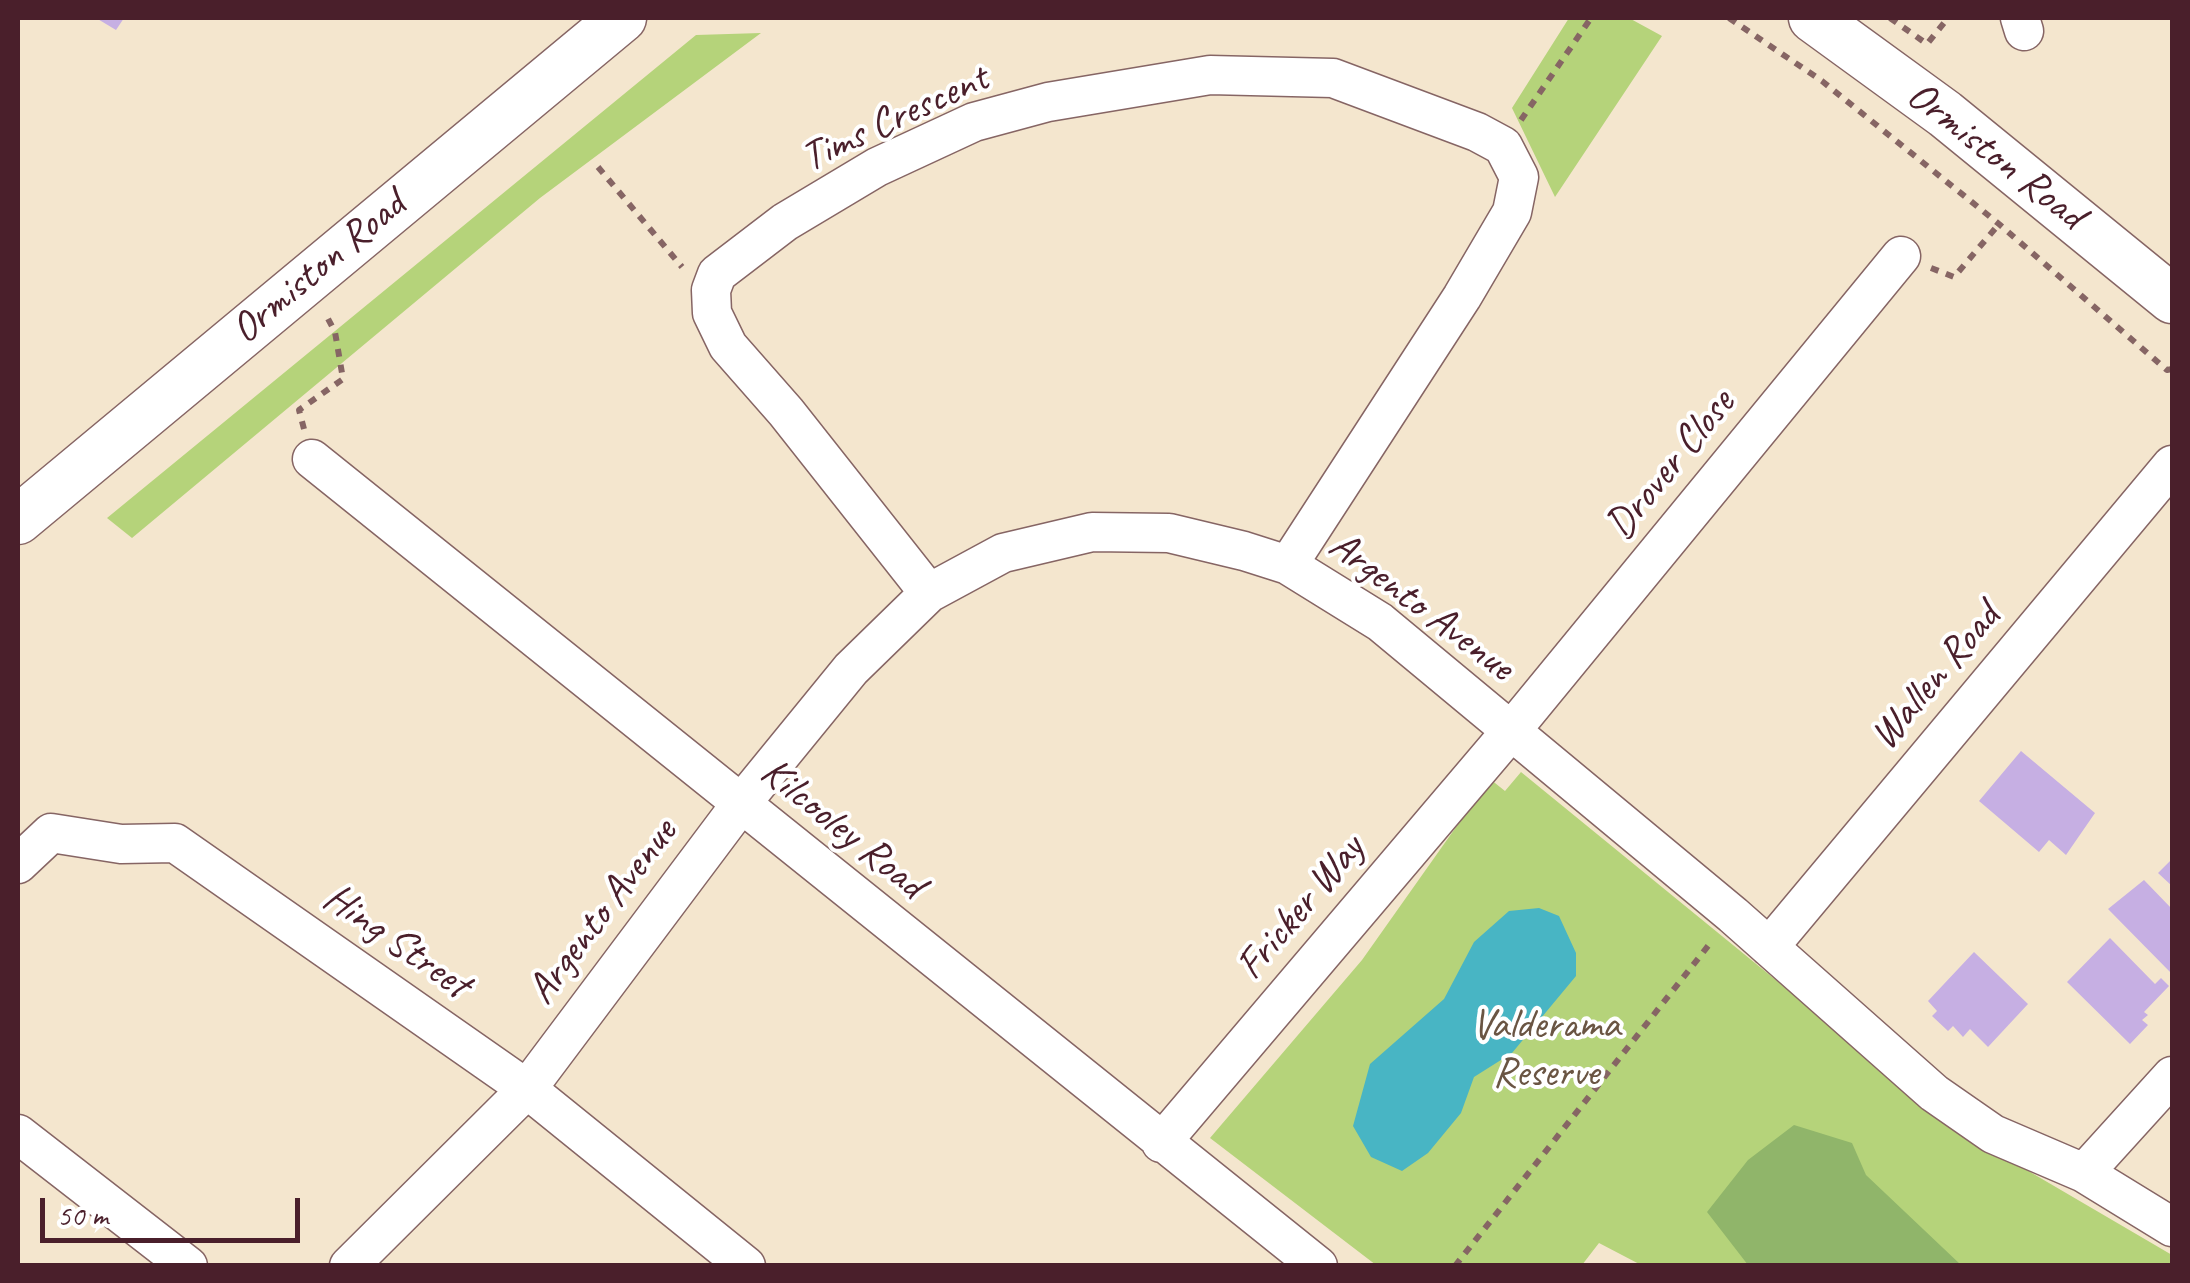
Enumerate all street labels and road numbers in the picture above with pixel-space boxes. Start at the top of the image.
street label: Tims Crescent [794,54,996,184]
street label: Ormiston Road [1896,71,2094,241]
street label: Ormiston Road [222,181,416,355]
street label: Drover Close [1596,380,1746,550]
street label: Argento Avenue [1319,521,1523,693]
street label: Wallen Road [1860,593,2012,761]
street label: Kilcooley Road [750,748,934,910]
street label: Argento Avenue [517,810,689,1014]
street label: Fricker Way [1226,826,1376,990]
street label: Hing Street [313,873,479,1011]

